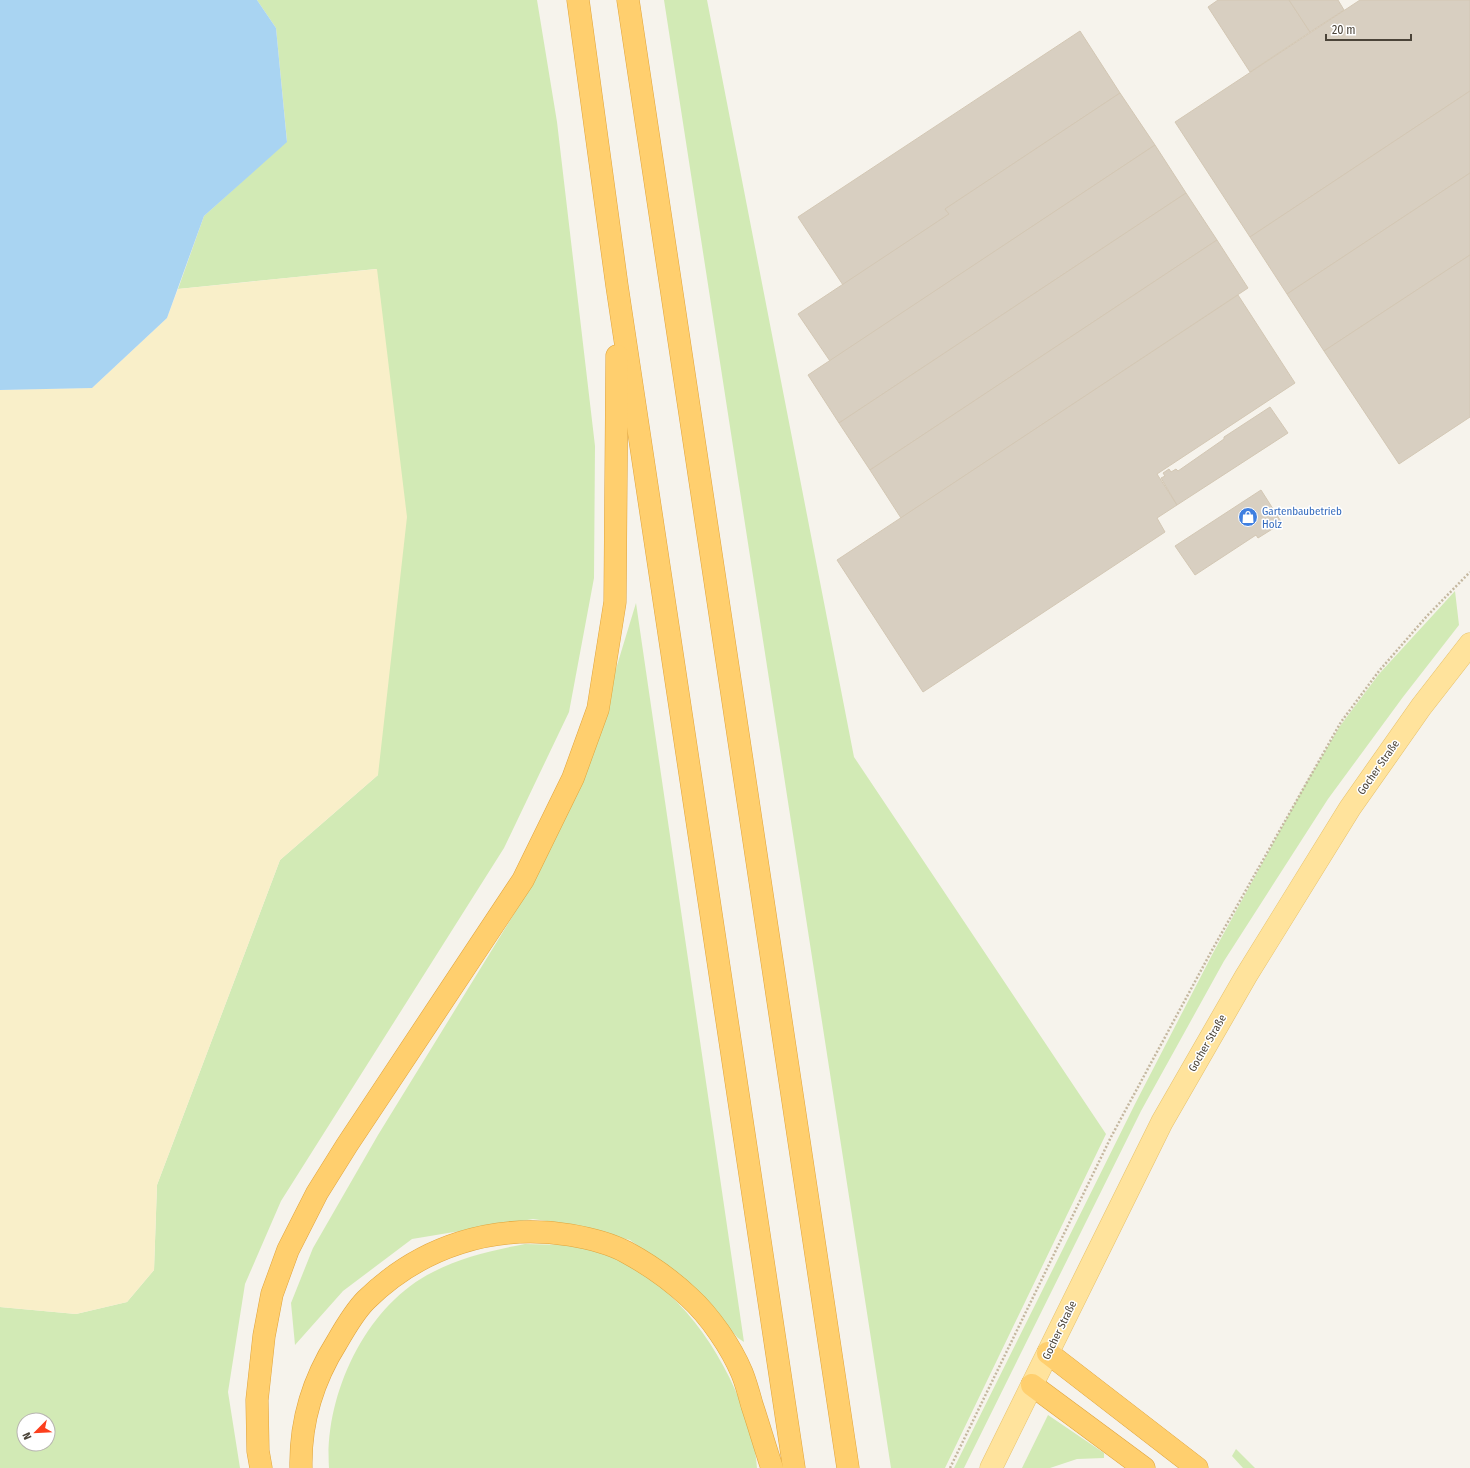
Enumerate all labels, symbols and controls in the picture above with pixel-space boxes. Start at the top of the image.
scale bar [1326,16,1411,42]
text: 20 m [1332,23,1356,37]
place label: Gartenbaubetrieb Holz [1262,505,1342,531]
shop icon: Gartenbaubetrieb Holz [1237,506,1259,528]
street label: Gocher Straße [1355,737,1402,797]
street label: Gocher Straße [1186,1012,1229,1074]
street label: Gocher Straße [1040,1299,1079,1362]
north arrow [16,1412,56,1452]
text: N [20,1430,35,1442]

